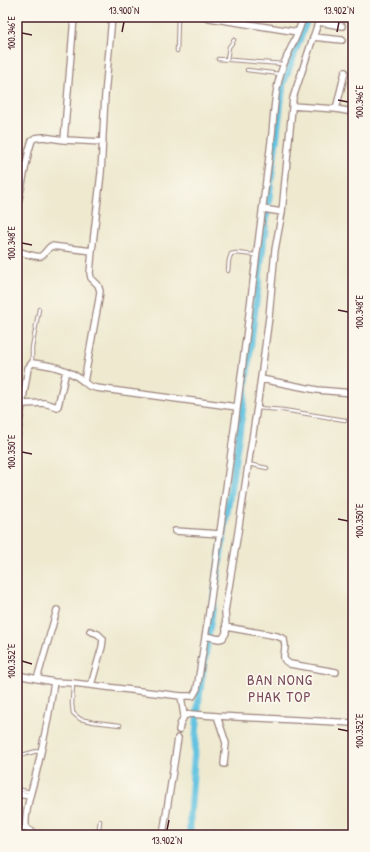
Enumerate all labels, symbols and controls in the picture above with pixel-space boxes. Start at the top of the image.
text: 13.900°N [109,4,139,17]
text: 13.902°N [324,4,354,17]
text: 100.346°E [5,16,18,50]
text: 100.346°E [353,85,366,119]
text: 100.348°E [5,225,18,260]
text: 100.348°E [353,294,366,329]
text: 100.350°E [5,434,18,469]
text: 100.350°E [353,503,366,538]
text: 100.352°E [5,643,18,678]
district label: BAN NONG PHAK TOP [247,669,313,707]
text: 100.352°E [353,713,366,748]
text: 13.902°N [152,834,182,847]

